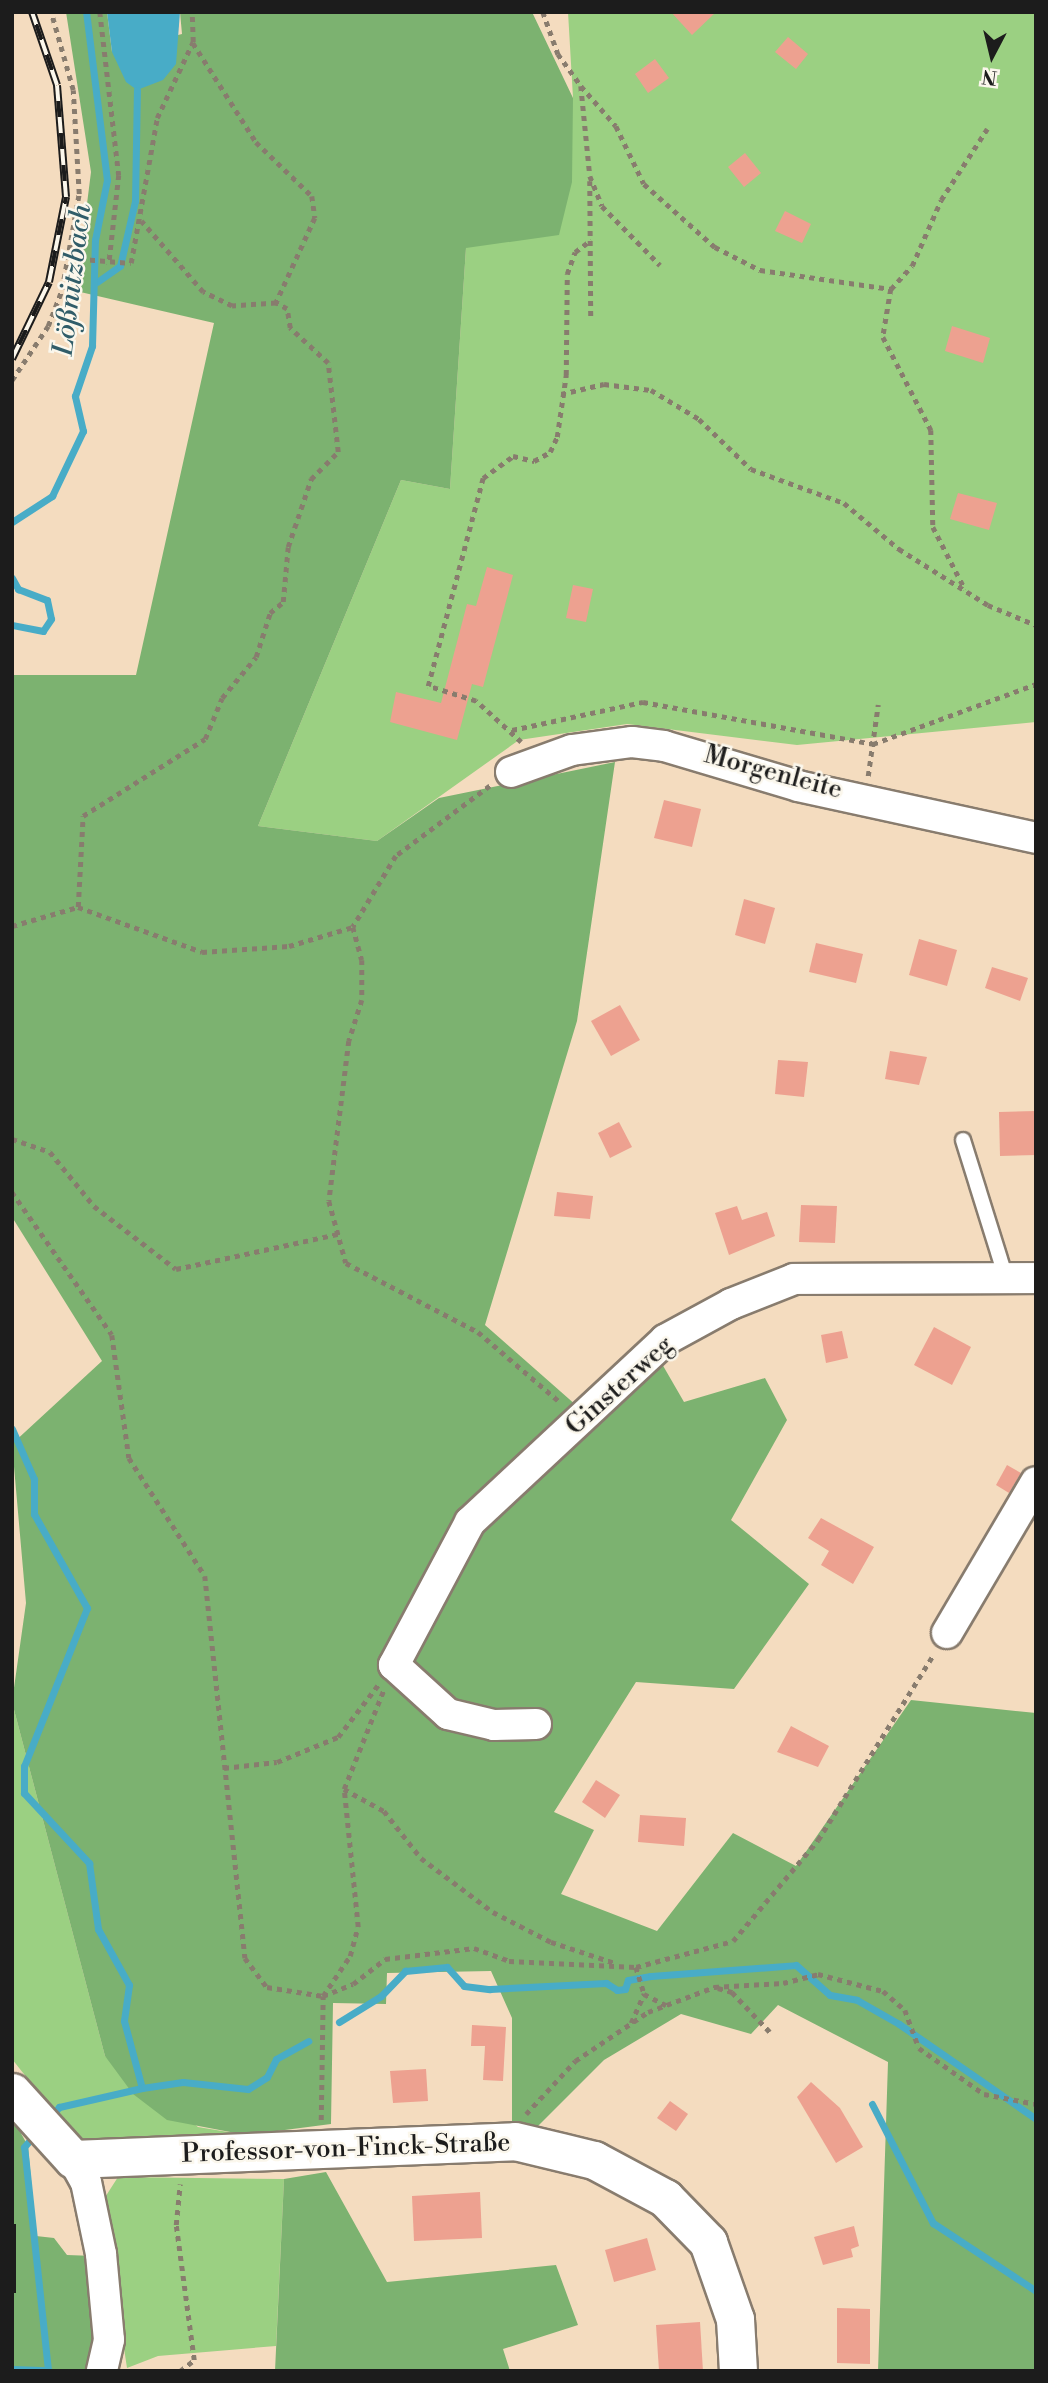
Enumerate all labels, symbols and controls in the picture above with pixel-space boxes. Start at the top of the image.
north arrow [957,21,1027,91]
text: N [981,64,998,90]
water label: Lößnitzbach [47,202,99,358]
street label: Morgenleite [701,740,845,806]
street label: Ginsterweg [560,1330,680,1442]
street label: Professor-von-Finck-Straße [181,2128,511,2170]

